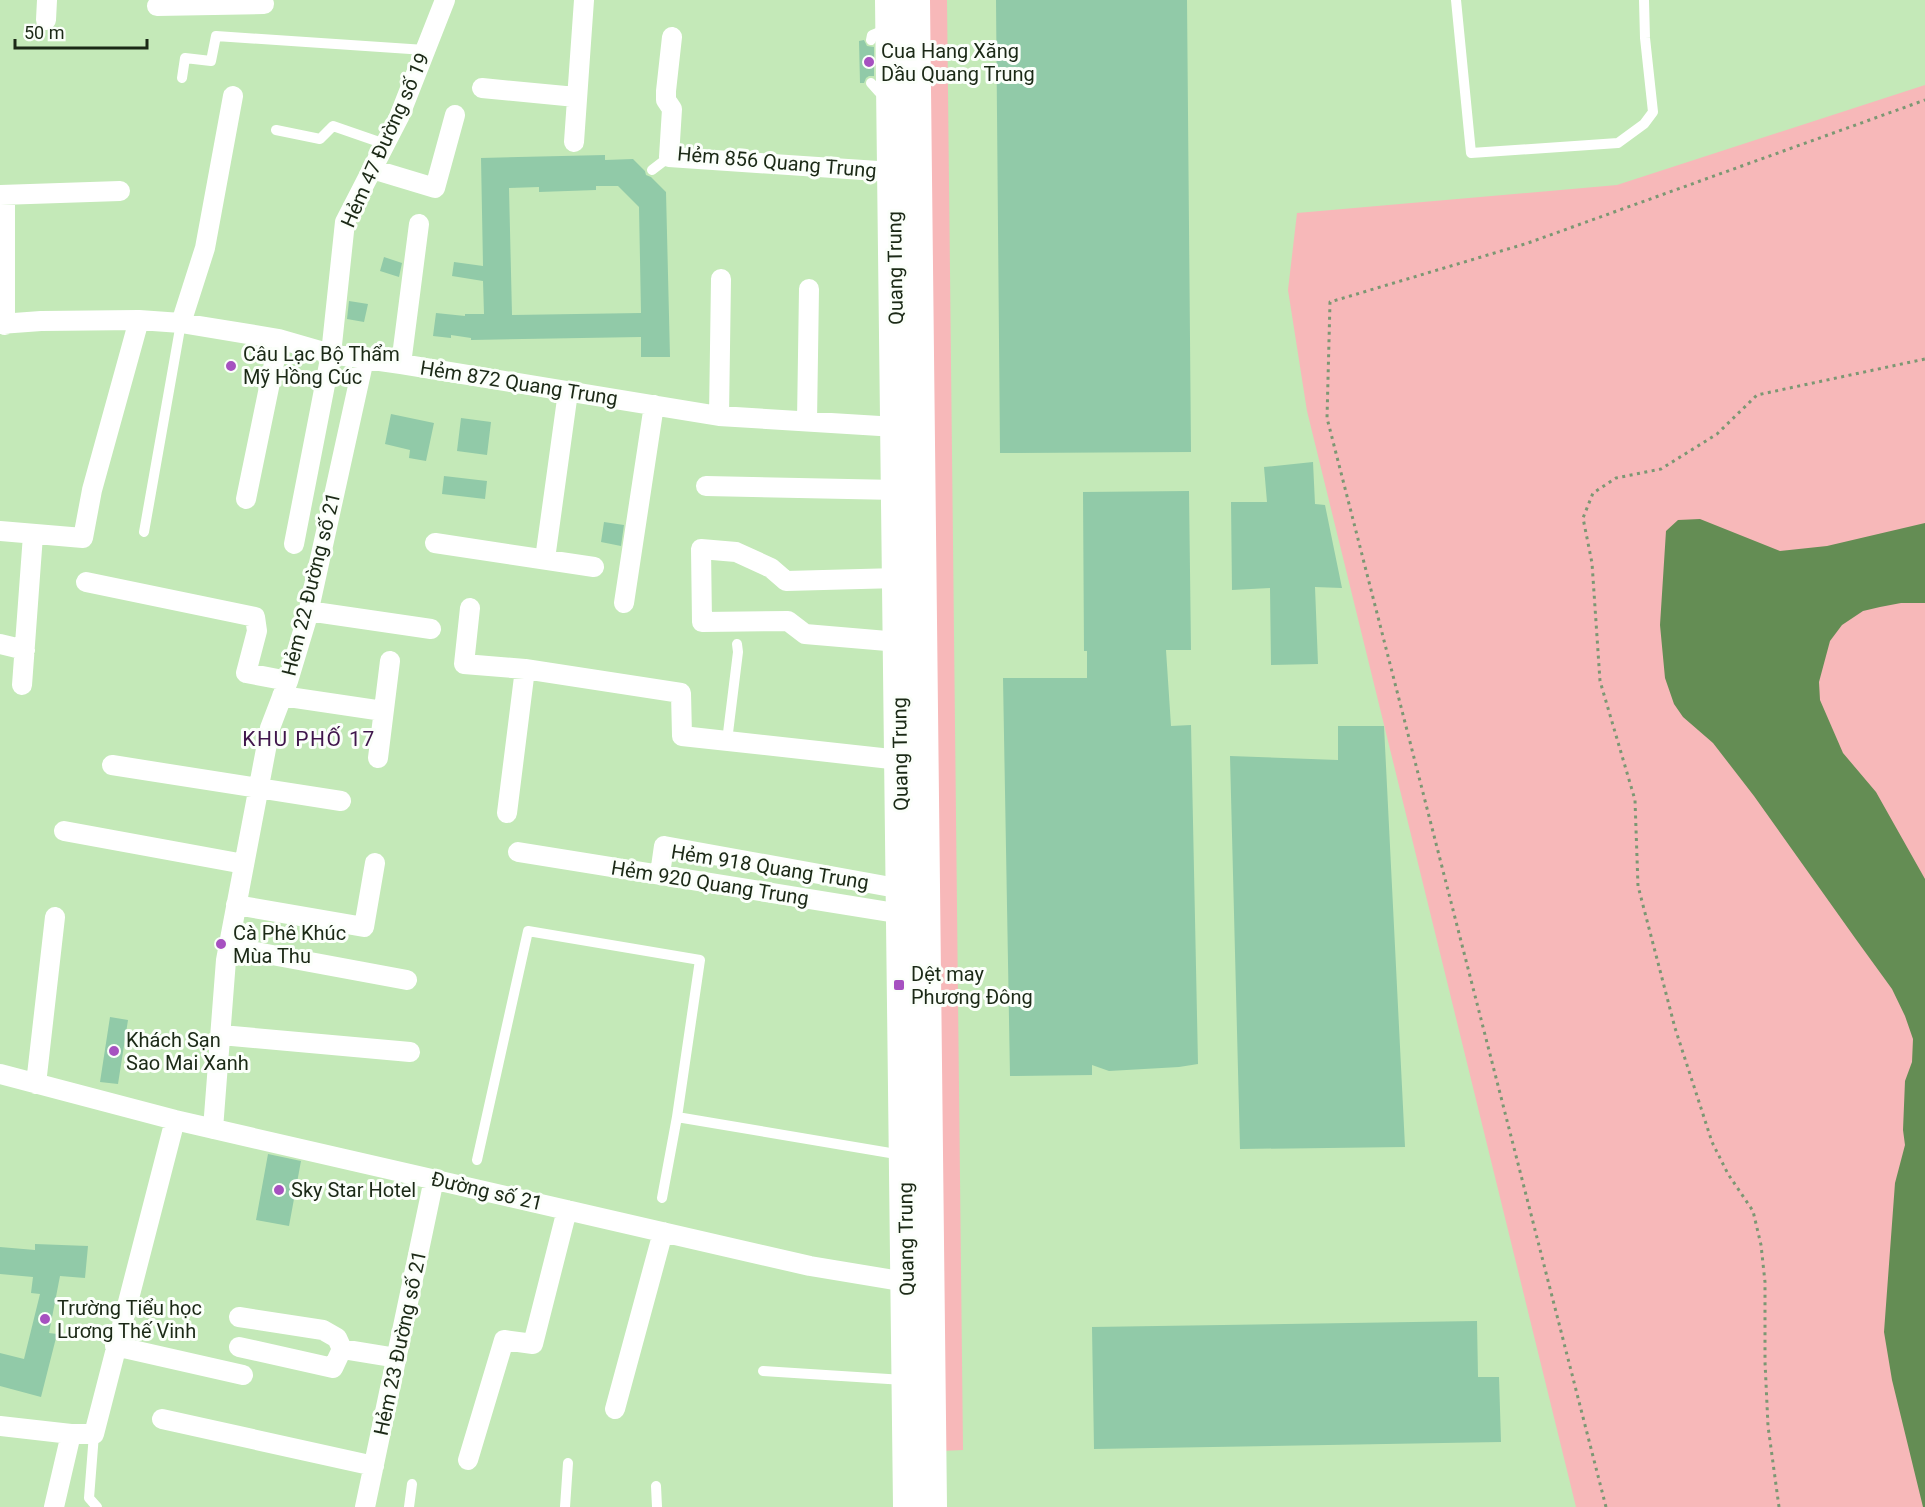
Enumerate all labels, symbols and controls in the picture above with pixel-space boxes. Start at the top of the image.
scale bar [15,12,147,50]
text: 50 m [24,22,64,43]
place label: Cua Hang Xăng Dầu Quang Trung [881,39,1035,86]
street label: Hẻm 47 Đường số 19 [336,49,434,231]
marker: Cua Hang Xăng Dầu Quang Trung [862,55,876,69]
street label: Hẻm 856 Quang Trung [676,141,878,183]
street label: Quang Trung [882,211,908,325]
place label: Câu Lạc Bộ Thẩm Mỹ Hồng Cúc [243,342,400,389]
street label: Hẻm 872 Quang Trung [418,356,620,410]
marker: Câu Lạc Bộ Thẩm Mỹ Hồng Cúc [224,359,238,373]
street label: Hẻm 22 Đường số 21 [277,490,345,678]
street label: Quang Trung [887,697,913,811]
district label: KHU PHỐ 17 [242,726,376,751]
street label: Hẻm 918 Quang Trung [669,840,871,894]
street label: Hẻm 920 Quang Trung [609,856,811,910]
place label: Cà Phê Khúc Mùa Thu [233,921,346,968]
marker: Cà Phê Khúc Mùa Thu [214,937,228,951]
place label: Dệt may Phương Đông [911,962,1033,1009]
marker: Dệt may Phương Đông [892,978,906,992]
place label: Khách Sạn Sao Mai Xanh [126,1028,249,1075]
marker: Khách Sạn Sao Mai Xanh [107,1044,121,1058]
street label: Đường số 21 [429,1167,545,1215]
place label: Sky Star Hotel [291,1178,416,1202]
street label: Quang Trung [893,1182,919,1296]
marker: Sky Star Hotel [272,1183,286,1197]
street label: Hẻm 23 Đường số 21 [369,1248,431,1438]
place label: Trường Tiểu học Lương Thế Vinh [57,1296,202,1343]
marker: Trường Tiểu học Lương Thế Vinh [38,1312,52,1326]

